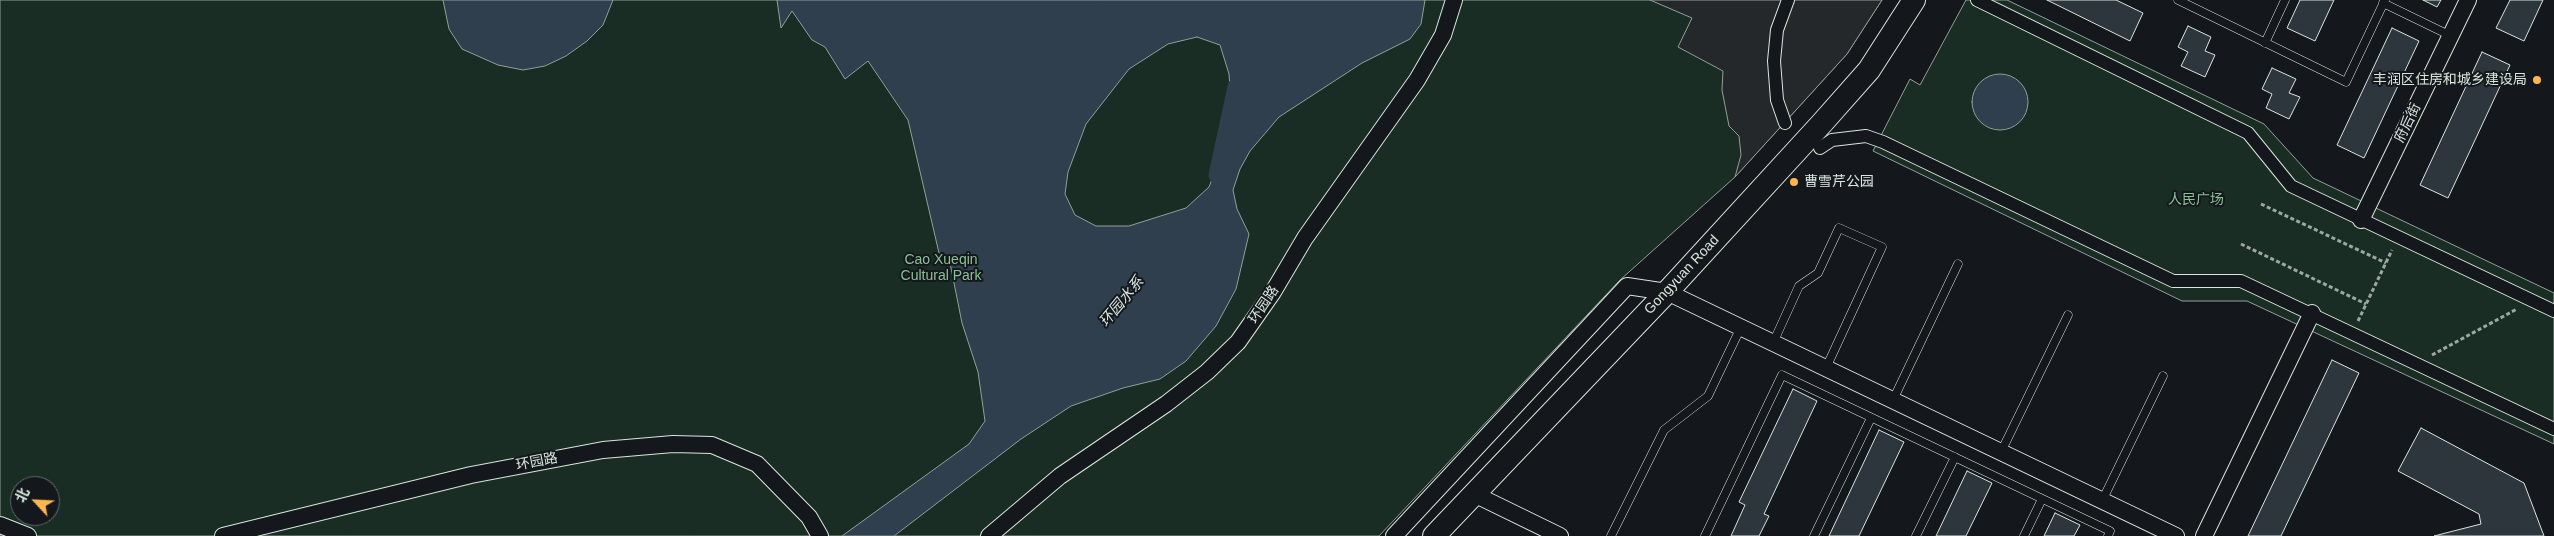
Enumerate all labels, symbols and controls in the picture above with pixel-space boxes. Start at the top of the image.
place label: 丰润区住房和城乡建设局 [2373,72,2527,88]
marker: 丰润区住房和城乡建设局 [2531,74,2543,86]
street label: 府后街 [2391,100,2425,146]
place label: 曹雪芹公园 [1804,174,1874,190]
marker: 曹雪芹公园 [1788,176,1800,188]
park label: 人民广场 [2168,192,2224,208]
street label: Gongyuan Road [1641,232,1723,318]
park label: Cao Xueqin Cultural Park [901,252,981,284]
water label: 环园水系 [1096,273,1148,331]
street label: 环园路 [1245,283,1283,327]
street label: 环园路 [515,450,559,474]
north arrow [10,476,60,526]
text: 北 [12,485,33,505]

